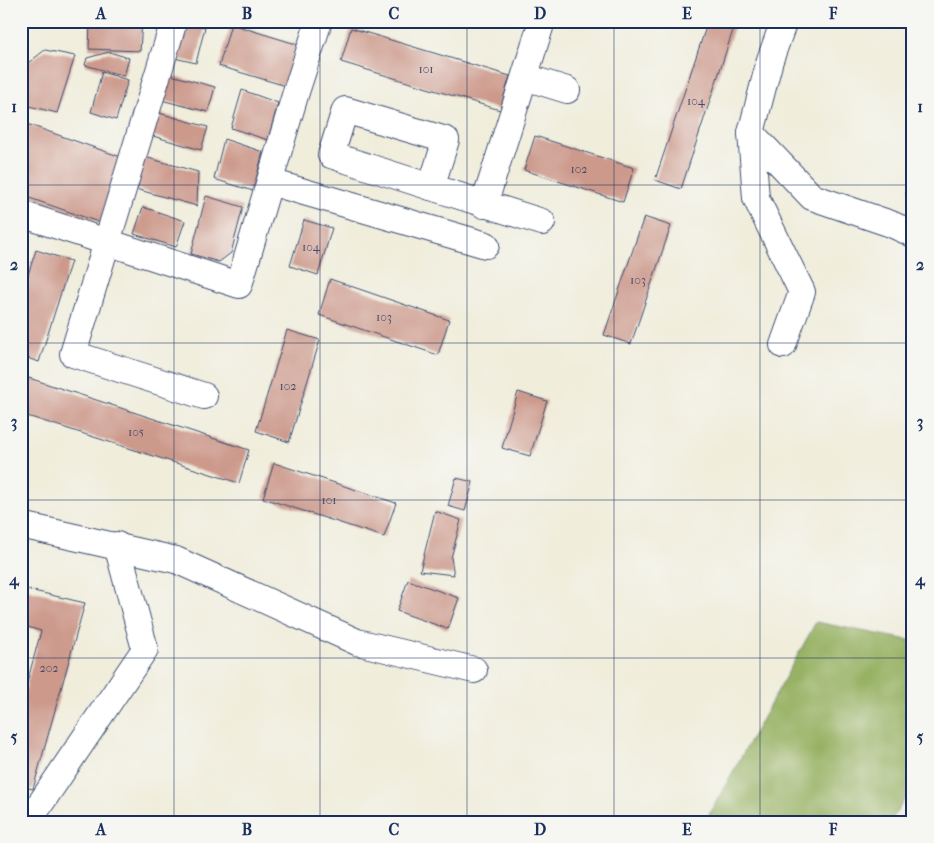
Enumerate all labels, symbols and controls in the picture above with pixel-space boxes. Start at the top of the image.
text: A [95,4,107,23]
text: B [242,4,252,23]
text: C [389,4,400,23]
text: D [534,4,546,23]
text: E [682,4,692,23]
text: F [828,4,838,23]
house number: 101 [418,62,434,76]
house number: 104 [687,94,706,108]
text: 1 [11,97,17,116]
text: 1 [917,97,923,116]
house number: 102 [570,162,588,176]
house number: 104 [302,240,321,254]
text: 2 [10,255,18,274]
text: 2 [916,255,924,274]
house number: 103 [630,273,646,287]
house number: 103 [376,310,392,324]
house number: 102 [279,379,297,393]
text: 3 [11,412,17,432]
text: 3 [917,412,923,432]
house number: 105 [128,425,144,439]
house number: 101 [321,493,337,507]
text: 4 [8,570,20,590]
text: 4 [914,570,926,590]
house number: 202 [40,661,58,675]
text: 5 [11,727,18,746]
text: 5 [917,727,924,746]
text: A [95,820,107,839]
text: B [242,820,252,839]
text: C [389,820,400,839]
text: D [534,820,546,839]
text: E [682,820,692,839]
text: F [828,820,838,839]

